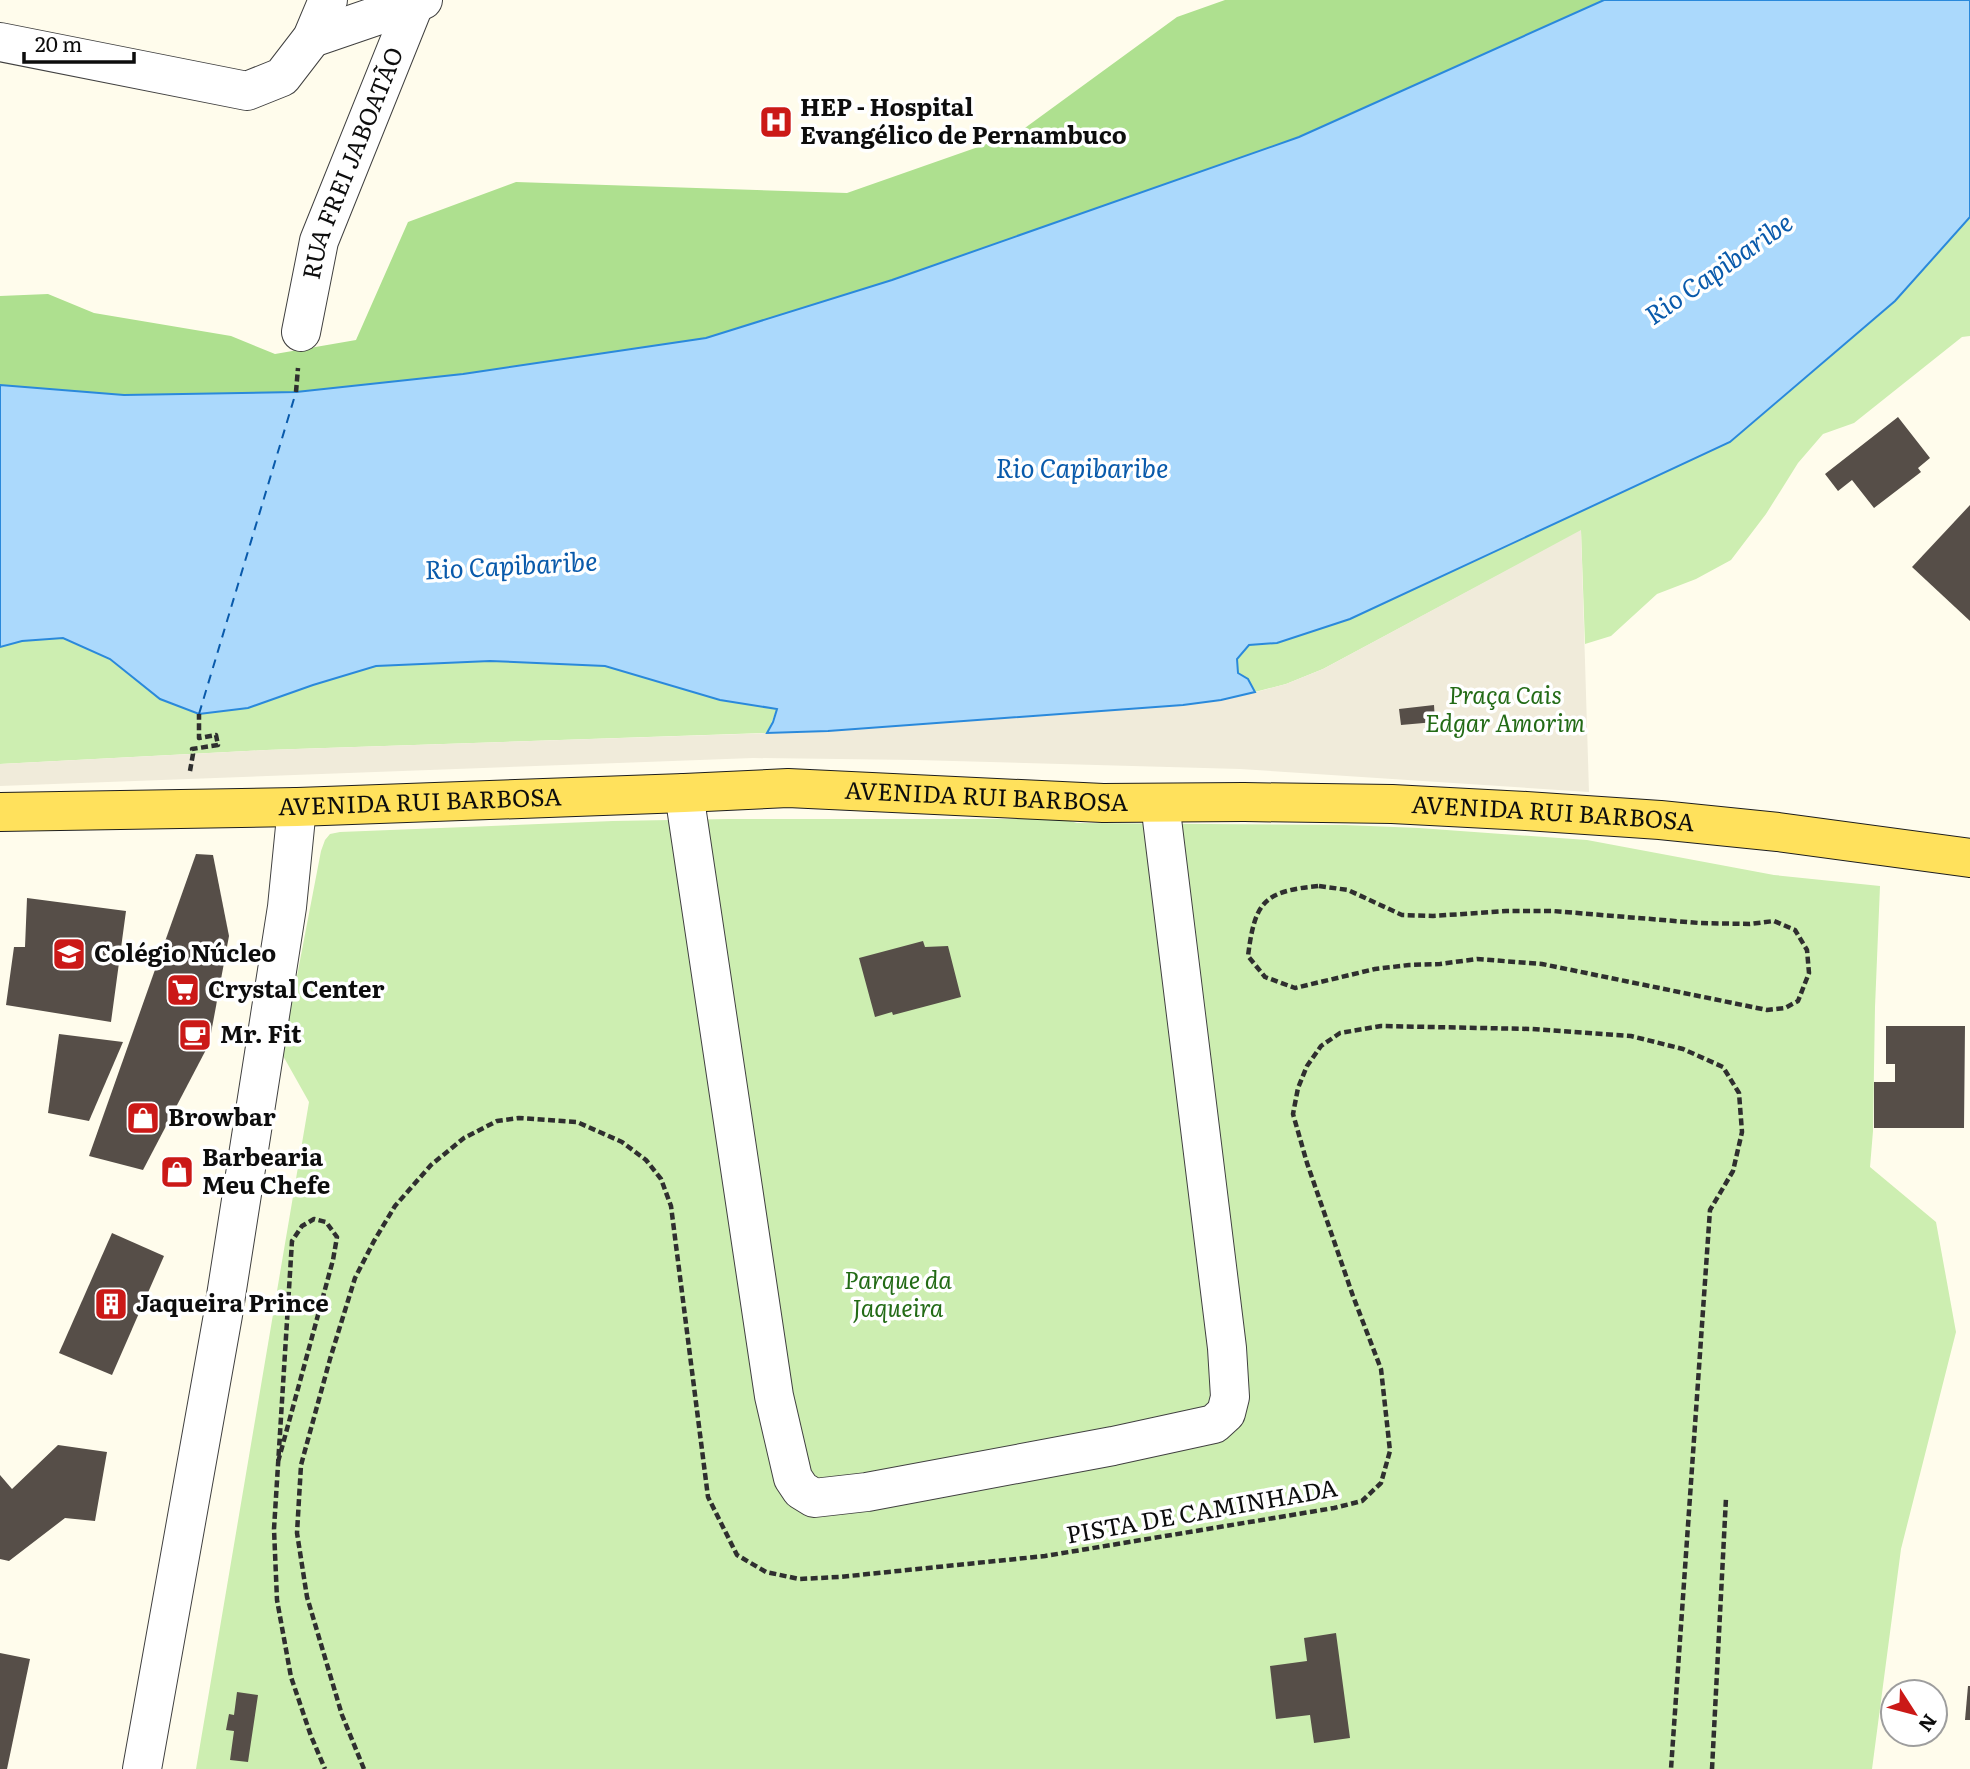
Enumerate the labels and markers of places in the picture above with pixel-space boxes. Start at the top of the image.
place label: HEP - Hospital Evangélico de Pernambuco [800,88,1127,151]
hospital icon: HEP - Hospital Evangélico de Pernambuco [757,103,795,141]
place label: Colégio Núcleo [94,934,276,969]
school or university icon: Colégio Núcleo [50,935,88,973]
place label: Crystal Center [208,970,384,1005]
supermarket icon: Crystal Center [164,971,202,1009]
place label: Mr. Fit [220,1015,302,1050]
cafe icon: Mr. Fit [176,1016,214,1054]
place label: Browbar [168,1098,276,1133]
shop icon: Browbar [124,1099,162,1137]
place label: Barbearia Meu Chefe [202,1138,330,1201]
shop icon: Barbearia Meu Chefe [158,1153,196,1191]
place label: Jaqueira Prince [136,1284,329,1319]
building icon: Jaqueira Prince [92,1285,130,1323]

